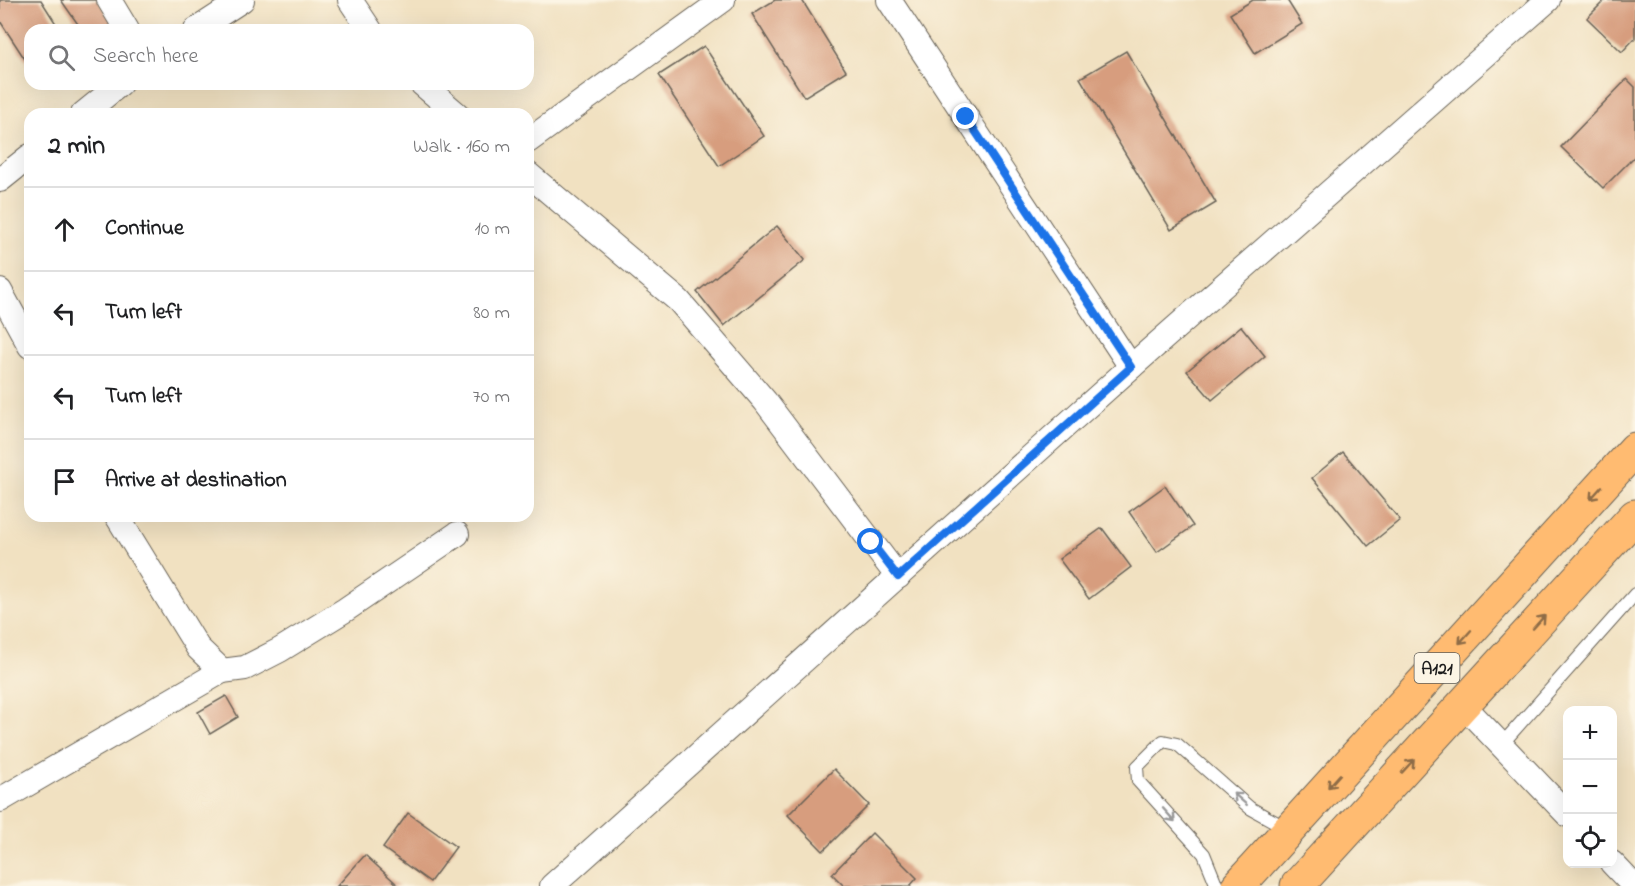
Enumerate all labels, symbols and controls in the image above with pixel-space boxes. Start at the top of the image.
search box [24,24,534,90]
icon: search [45,41,78,74]
text: Search here [93,41,198,73]
route end [952,103,978,129]
text: 2 min [48,128,105,166]
text: Walk · 160 m [413,133,510,162]
icon: ahead [48,213,81,246]
text: Continue [105,213,184,245]
text: 10 m [474,215,510,244]
icon: left [48,297,81,330]
text: Turn left [105,297,182,329]
text: 80 m [473,299,510,328]
icon: left [48,381,81,414]
text: Turn left [105,381,182,413]
text: 70 m [473,383,510,412]
icon: arrive [48,465,81,498]
text: Arrive at destination [105,465,287,497]
one-way arrow [1589,485,1603,500]
route start [857,528,883,554]
one-way arrow [1532,614,1546,629]
one-way arrow [1458,629,1472,644]
road number: A121 [1414,653,1460,683]
map controls [1563,706,1617,868]
button: + [1563,706,1617,760]
one-way arrow [1401,758,1415,773]
button: − [1563,760,1617,814]
one-way arrow [1327,774,1341,789]
one-way arrow [1233,792,1248,806]
one-way arrow [1162,807,1176,822]
button: locate [1563,814,1617,868]

